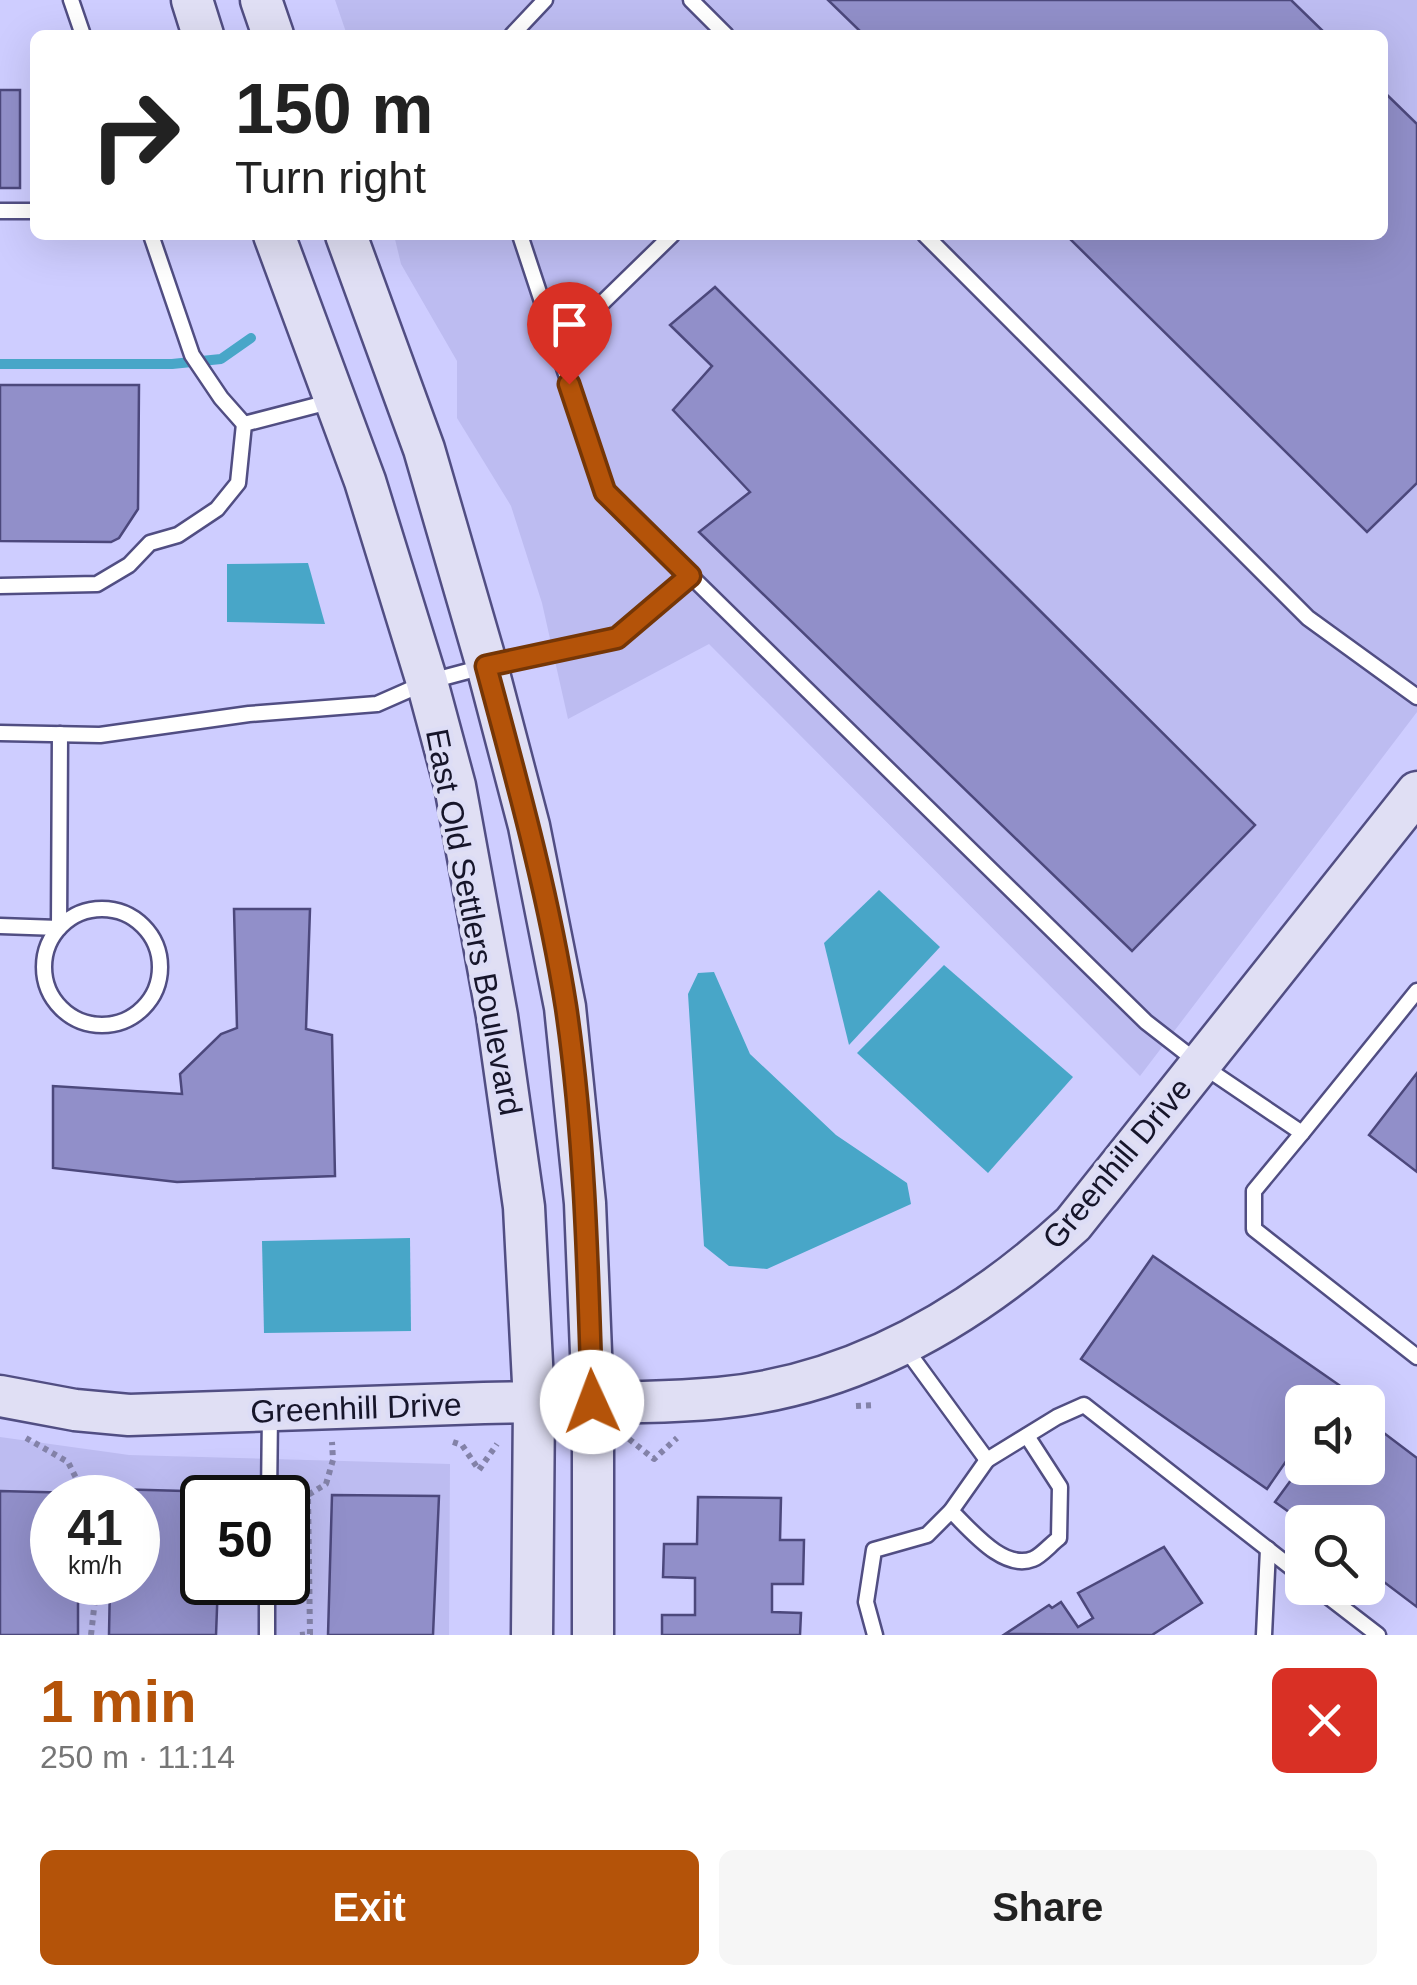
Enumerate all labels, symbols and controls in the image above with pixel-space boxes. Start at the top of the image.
icon: right [70,70,200,200]
text: 150 m [235,70,433,148]
text: Turn right [235,152,426,203]
pin [527,282,612,385]
icon: arrive [542,297,597,352]
street label: East Old Settlers Boulevard [419,726,529,1118]
street label: Greenhill Drive [1035,1070,1199,1256]
position arrow [540,1350,644,1454]
map controls [1285,1385,1385,1605]
button: sound [1285,1385,1385,1485]
street label: Greenhill Drive [250,1386,462,1430]
speed limit sign: 50 [180,1475,310,1605]
text: 41 [67,1500,123,1556]
button: search [1285,1505,1385,1605]
text: km/h [68,1551,122,1579]
text: 1 min [40,1668,197,1735]
button: close [1272,1668,1377,1773]
text: 250 m · 11:14 [40,1739,235,1775]
button: Exit [40,1850,699,1965]
button: Share [719,1850,1377,1965]

